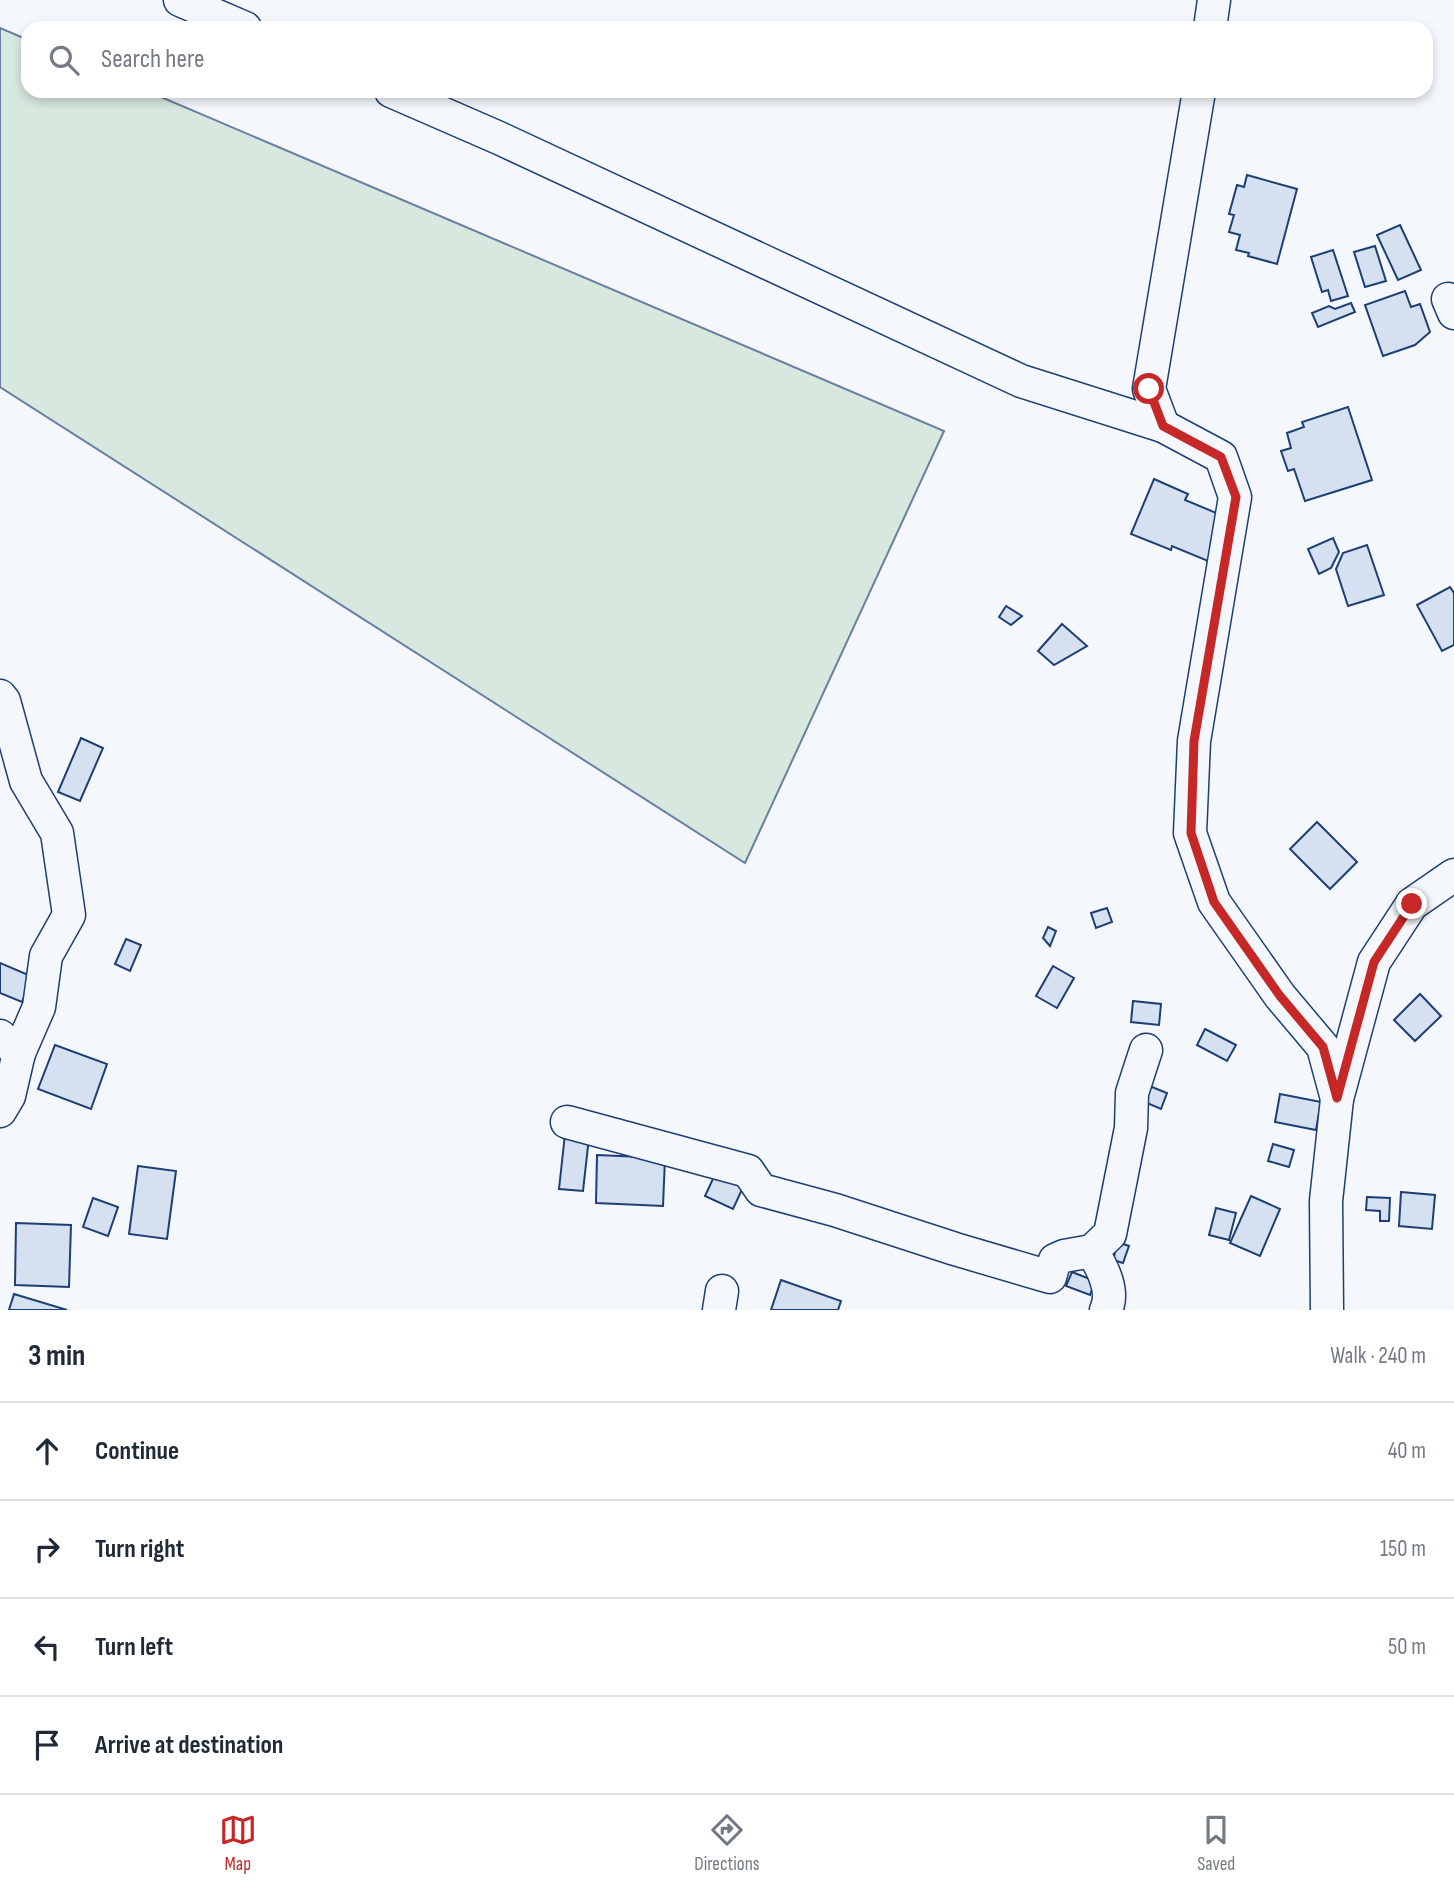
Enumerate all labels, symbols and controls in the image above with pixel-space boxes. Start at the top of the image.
search box [21,21,1433,98]
icon: search [45,41,83,79]
text: Search here [101,44,204,75]
route start [1133,373,1164,404]
route end [1396,888,1427,919]
text: 3 min [28,1338,85,1374]
text: Walk · 240 m [1330,1342,1426,1370]
icon: ahead [28,1432,66,1470]
text: Continue [95,1436,179,1467]
text: 40 m [1388,1437,1426,1465]
icon: right [28,1530,66,1568]
text: Turn right [95,1534,184,1565]
text: 150 m [1380,1535,1426,1563]
icon: left [28,1628,66,1666]
text: Turn left [95,1632,173,1663]
text: 50 m [1388,1633,1426,1661]
icon: arrive [28,1726,66,1764]
text: Arrive at destination [95,1730,283,1761]
tab: Map [219,1811,257,1876]
tab: Directions [694,1811,760,1876]
tab: Saved [1197,1811,1235,1876]

